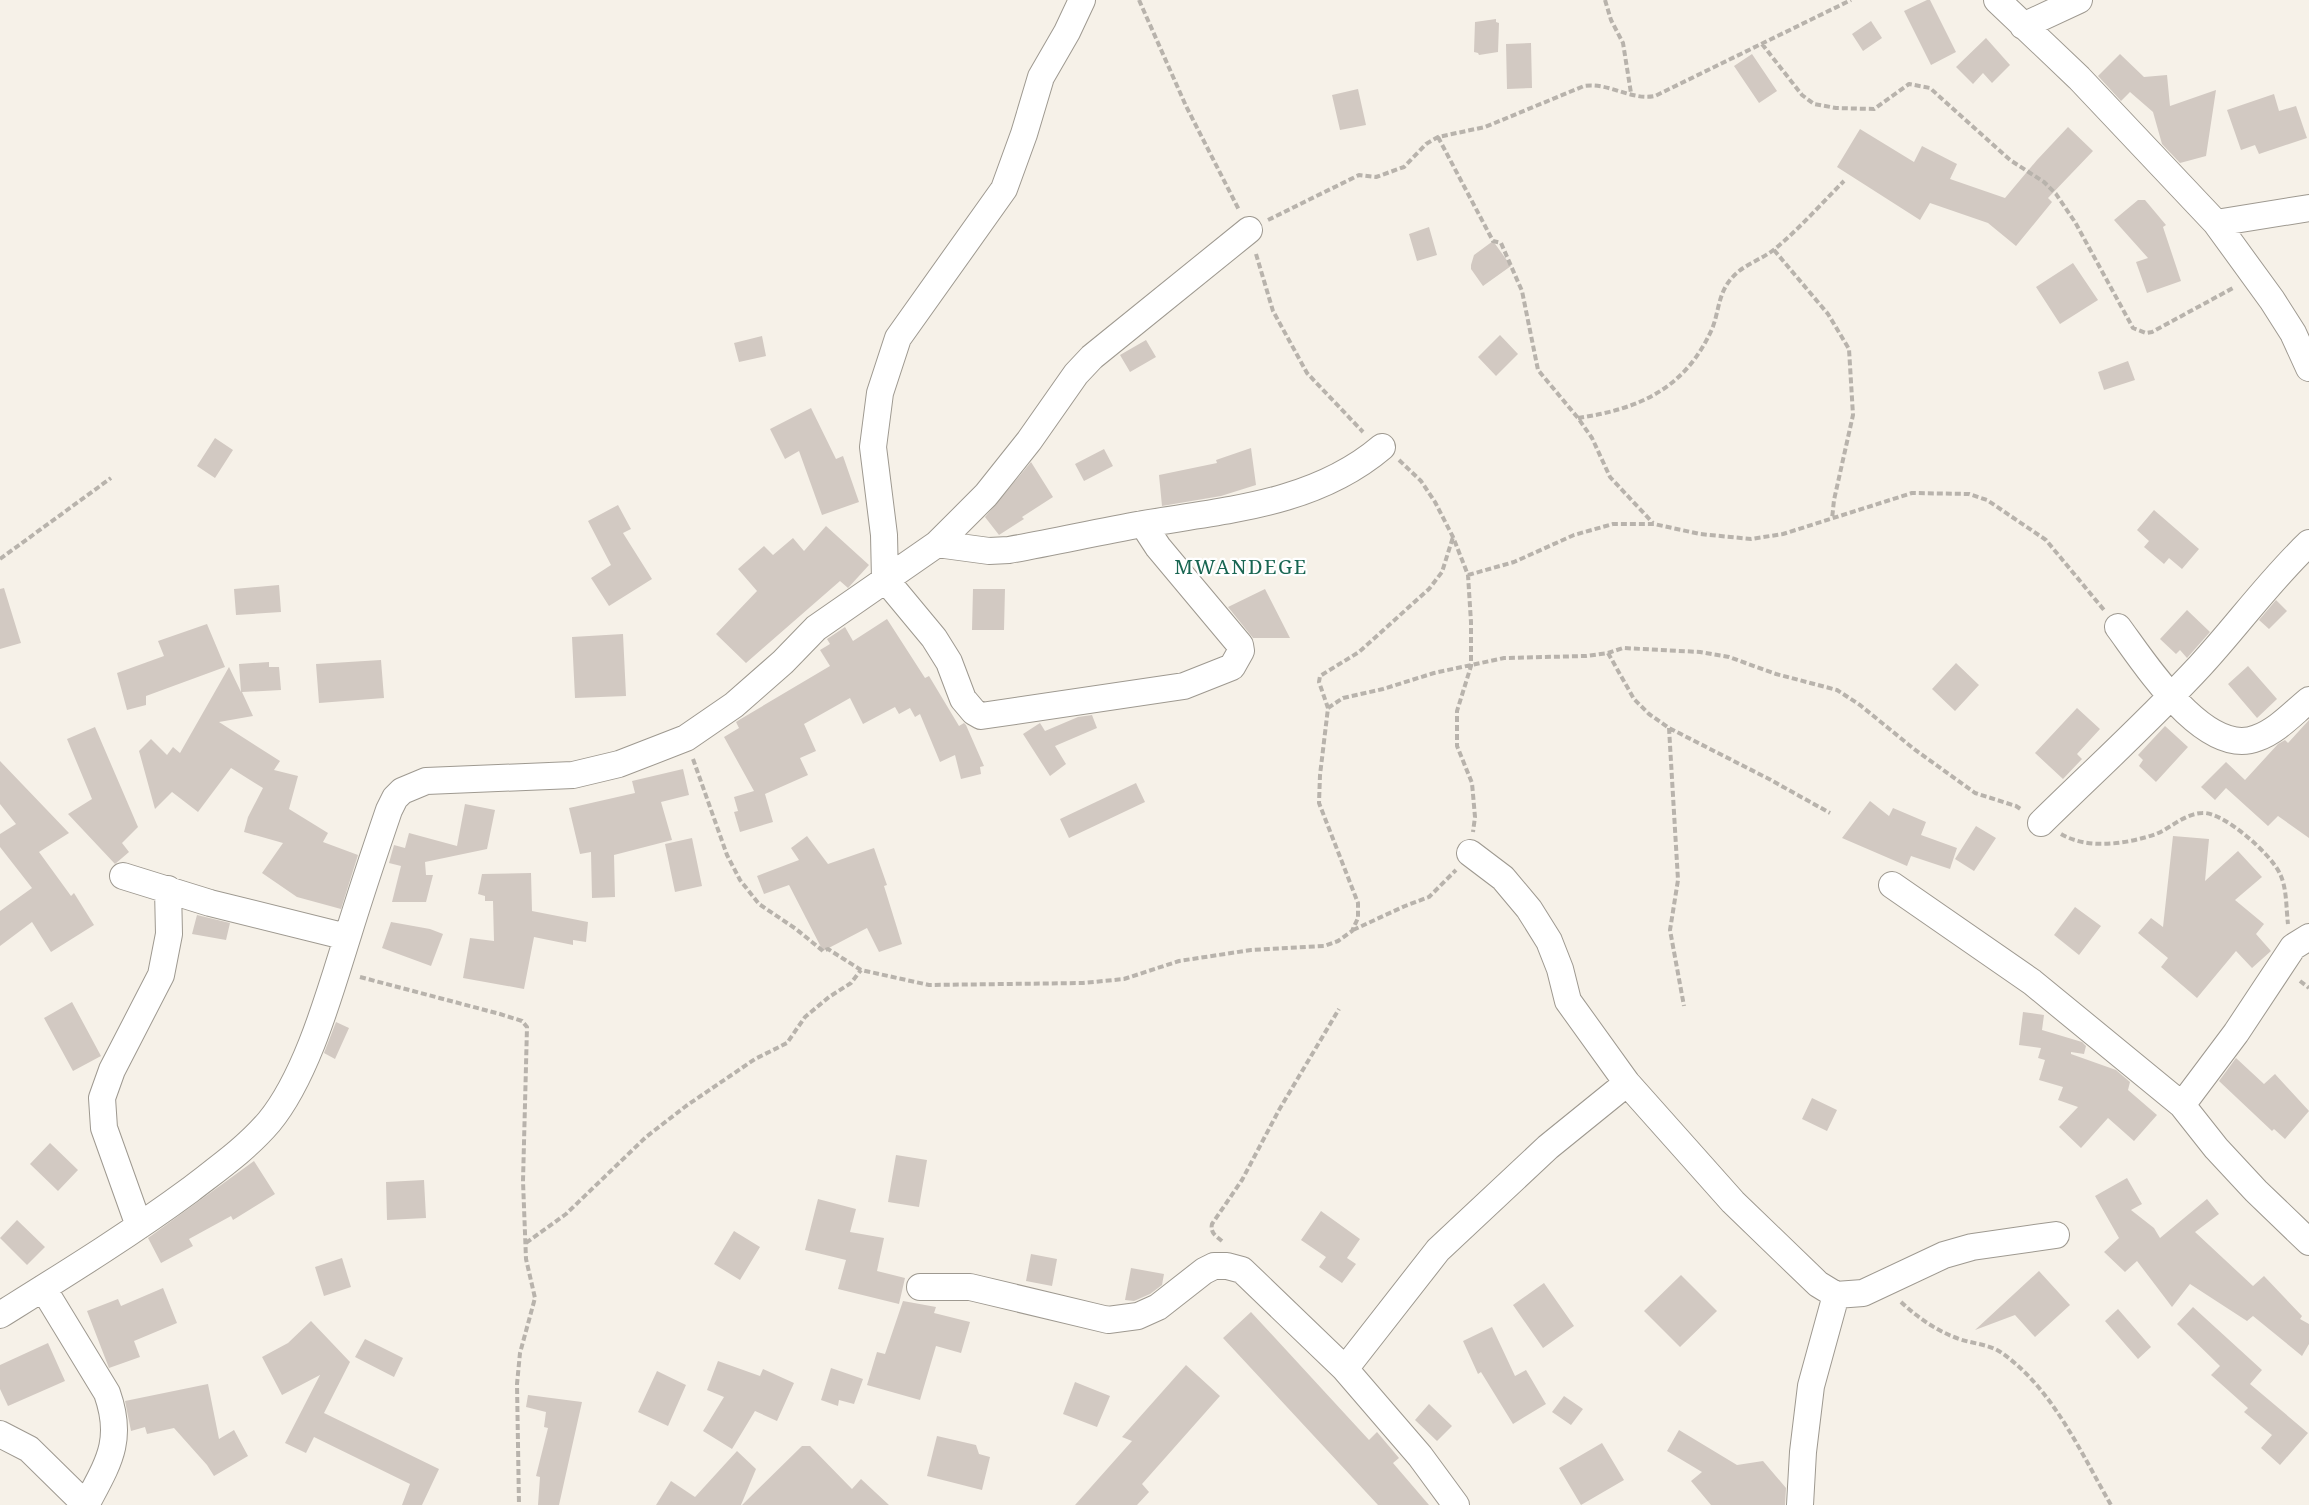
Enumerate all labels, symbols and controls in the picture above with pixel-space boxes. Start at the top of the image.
district label: MWANDEGE [1174,553,1308,580]

